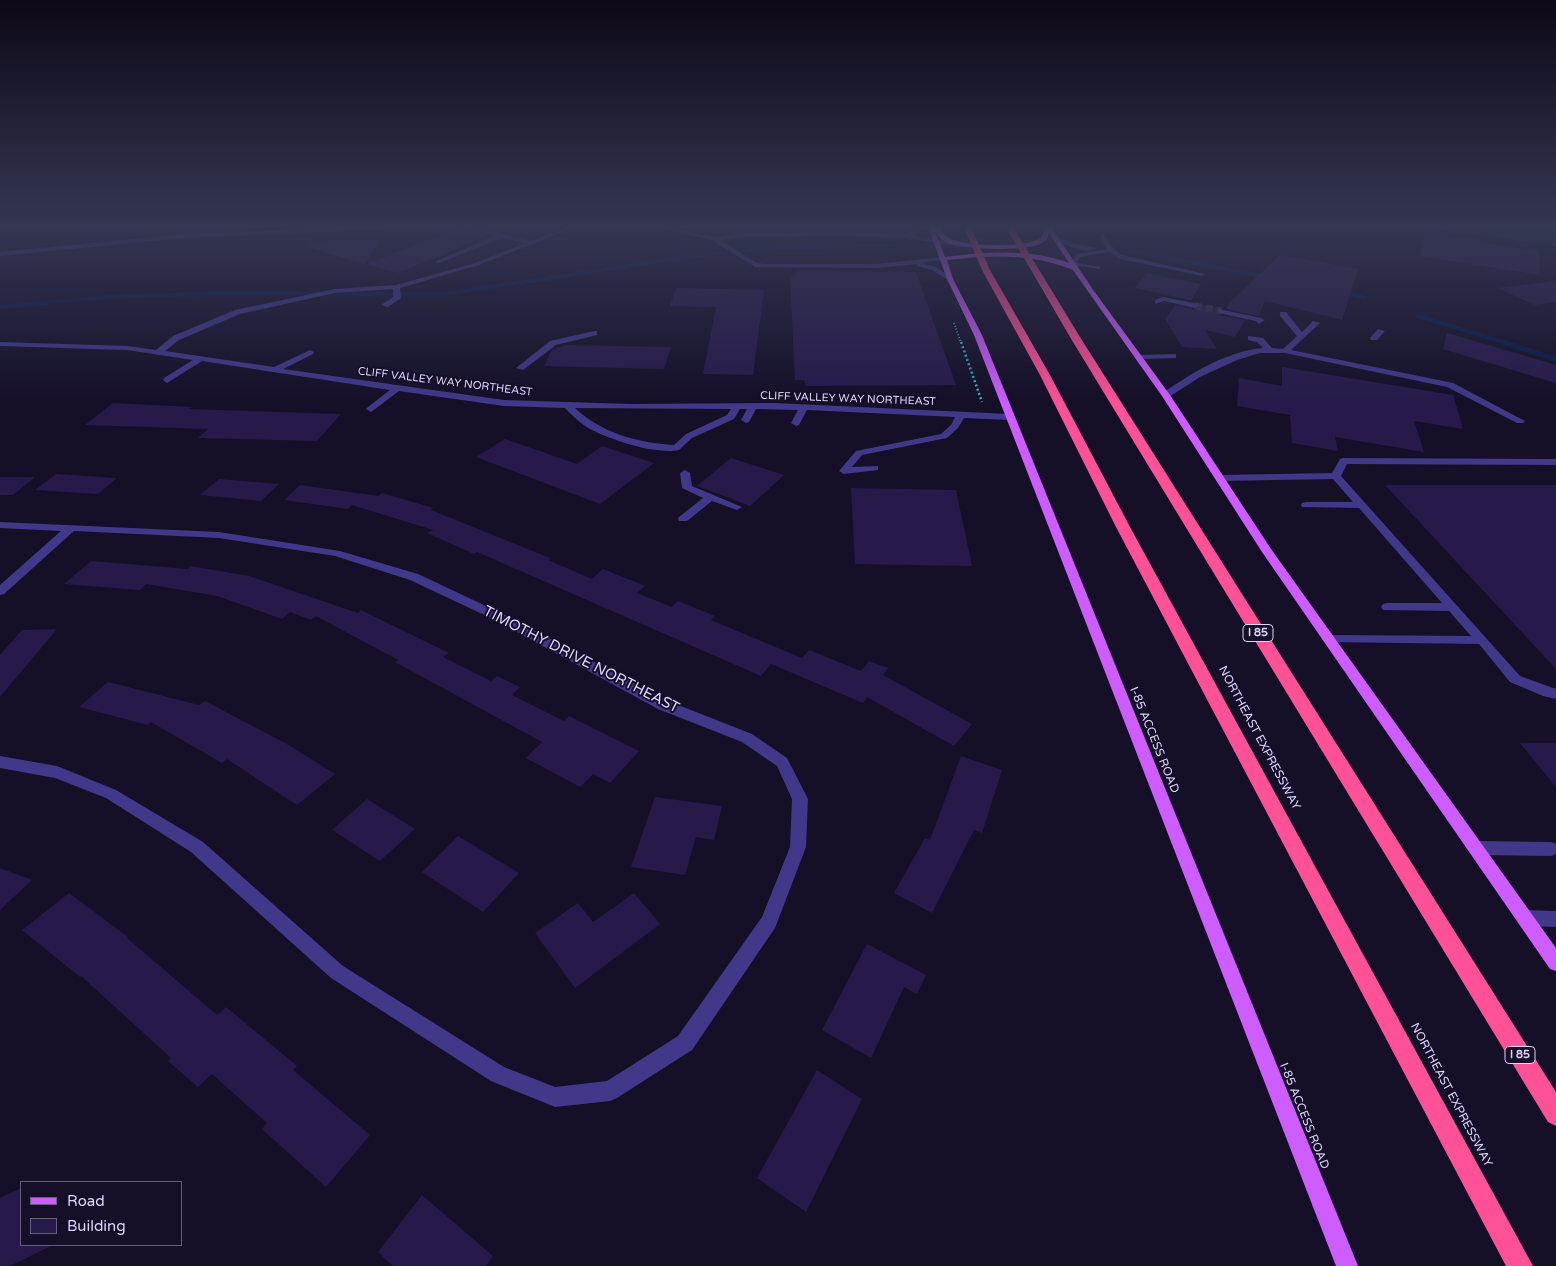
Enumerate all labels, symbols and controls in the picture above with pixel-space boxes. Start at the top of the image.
street label: CLIFF VALLEY WAY NORTHEAST [357,365,533,399]
street label: CLIFF VALLEY WAY NORTHEAST [760,389,936,409]
street label: TIMOTHY DRIVE NORTHEAST [480,603,682,717]
road number: I 85 [1243,624,1273,641]
street label: NORTHEAST EXPRESSWAY [1215,664,1303,812]
street label: I-85 ACCESS ROAD [1126,685,1182,795]
street label: NORTHEAST EXPRESSWAY [1407,1021,1495,1169]
road number: I 85 [1505,1046,1535,1064]
street label: I-85 ACCESS ROAD [1276,1061,1332,1171]
legend [20,1181,182,1246]
text: Road [67,1192,105,1210]
text: Building [67,1217,126,1235]

